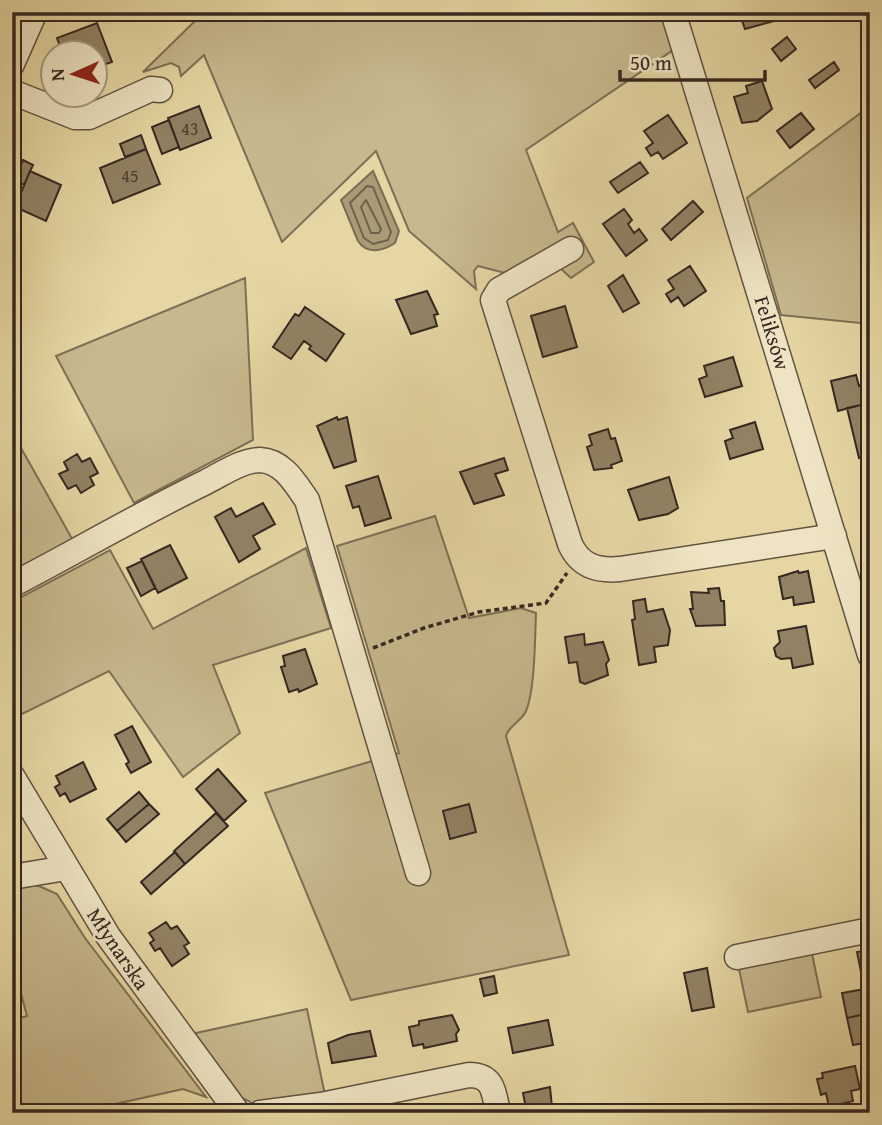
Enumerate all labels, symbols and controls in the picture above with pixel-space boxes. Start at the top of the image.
north arrow [38,38,108,108]
scale bar [620,38,765,82]
text: 50 m [630,47,672,78]
text: N [43,68,71,82]
house number: 43 [181,115,199,142]
house number: 45 [121,162,139,189]
street label: Feliksów [747,292,798,374]
street label: Młynarska [80,901,157,996]

